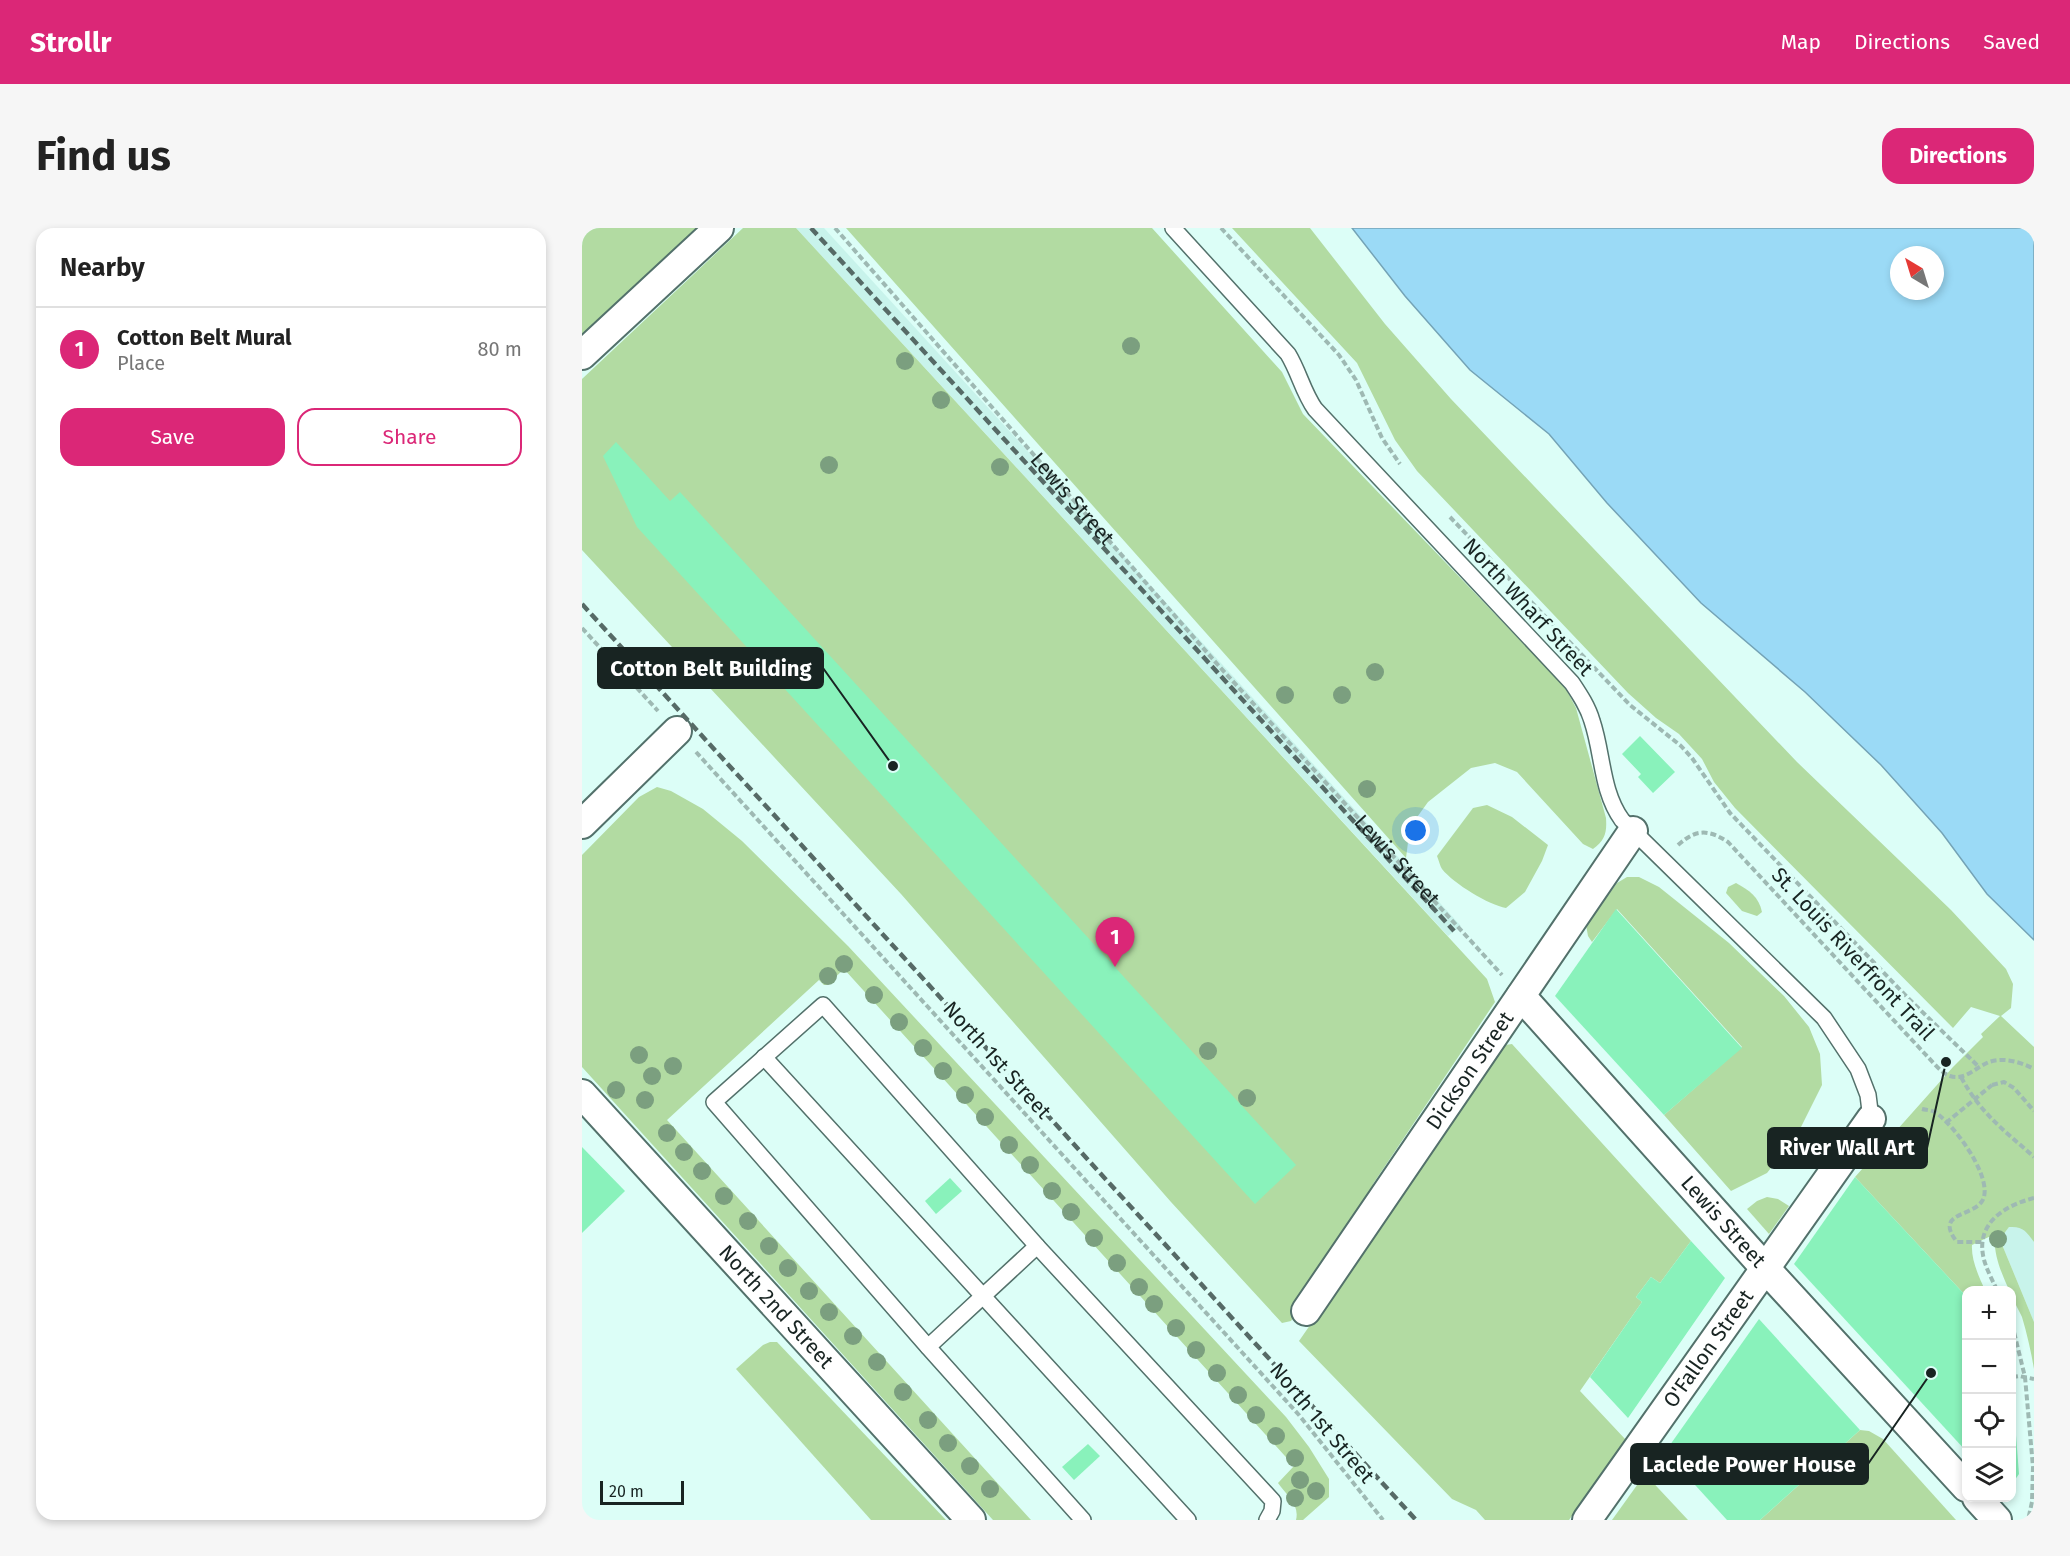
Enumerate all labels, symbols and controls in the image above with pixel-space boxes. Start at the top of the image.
text: Strollr [30,26,111,59]
text: Map [1781,29,1821,55]
text: Directions [1854,29,1950,55]
text: Saved [1983,29,2040,55]
button: Directions [1882,128,2034,184]
text: Find us [36,131,171,181]
north arrow [1890,246,1944,300]
text: Nearby [60,252,145,283]
text: Cotton Belt Mural [117,324,292,351]
text: 1 [75,337,84,361]
text: 80 m [477,337,522,361]
text: Place [117,351,165,375]
button: Save [60,408,285,466]
button: Share [297,408,522,466]
street label: Lewis Street [1025,447,1120,551]
street label: North Wharf Street [1457,533,1599,682]
callout: Cotton Belt Building [598,648,823,688]
text: Cotton Belt Building [610,655,813,682]
street label: Lewis Street [1349,809,1446,912]
your location [1401,816,1430,845]
street label: St. Louis Riverfront Trail [1766,862,1940,1046]
pin: 1 [1096,918,1134,967]
street label: North 1st Street [937,996,1057,1124]
street label: Dickson Street [1420,1006,1519,1135]
callout: River Wall Art [1768,1128,1927,1168]
text: River Wall Art [1779,1134,1915,1161]
street label: Lewis Street [1675,1170,1772,1273]
street label: North 2nd Street [713,1240,839,1374]
street label: O'Fallon Street [1658,1284,1759,1413]
map controls [1962,1286,2016,1502]
button: + [1962,1286,2016,1340]
button: − [1962,1340,2016,1394]
street label: North 1st Street [1264,1358,1380,1489]
button: locate [1962,1394,2016,1448]
callout: Laclede Power House [1631,1444,1868,1484]
button: layers [1962,1448,2016,1502]
text: Laclede Power House [1642,1451,1856,1478]
scale bar [600,1478,684,1506]
text: 20 m [609,1482,644,1501]

